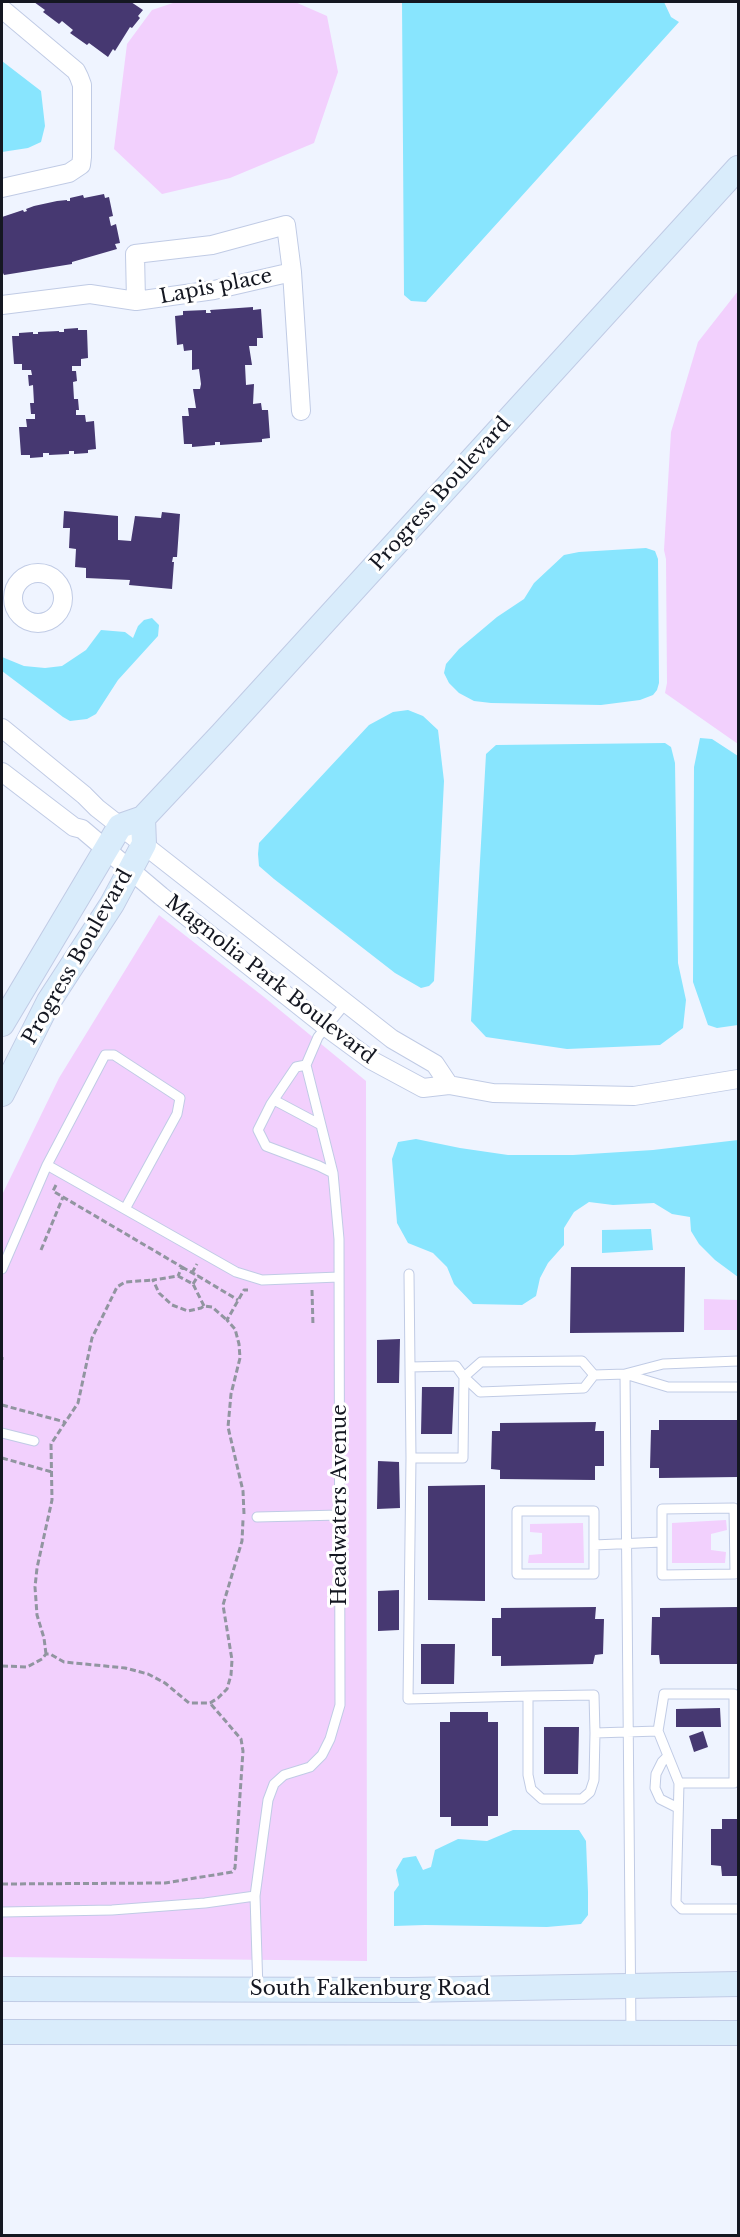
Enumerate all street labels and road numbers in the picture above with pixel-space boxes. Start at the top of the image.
street label: Lapis place [158,264,274,310]
street label: Progress Boulevard [366,412,516,576]
street label: Progress Boulevard [18,865,138,1049]
street label: Magnolia Park Boulevard [160,891,380,1069]
street label: Headwaters Avenue [328,1404,352,1606]
street label: South Falkenburg Road [250,1977,490,2001]

